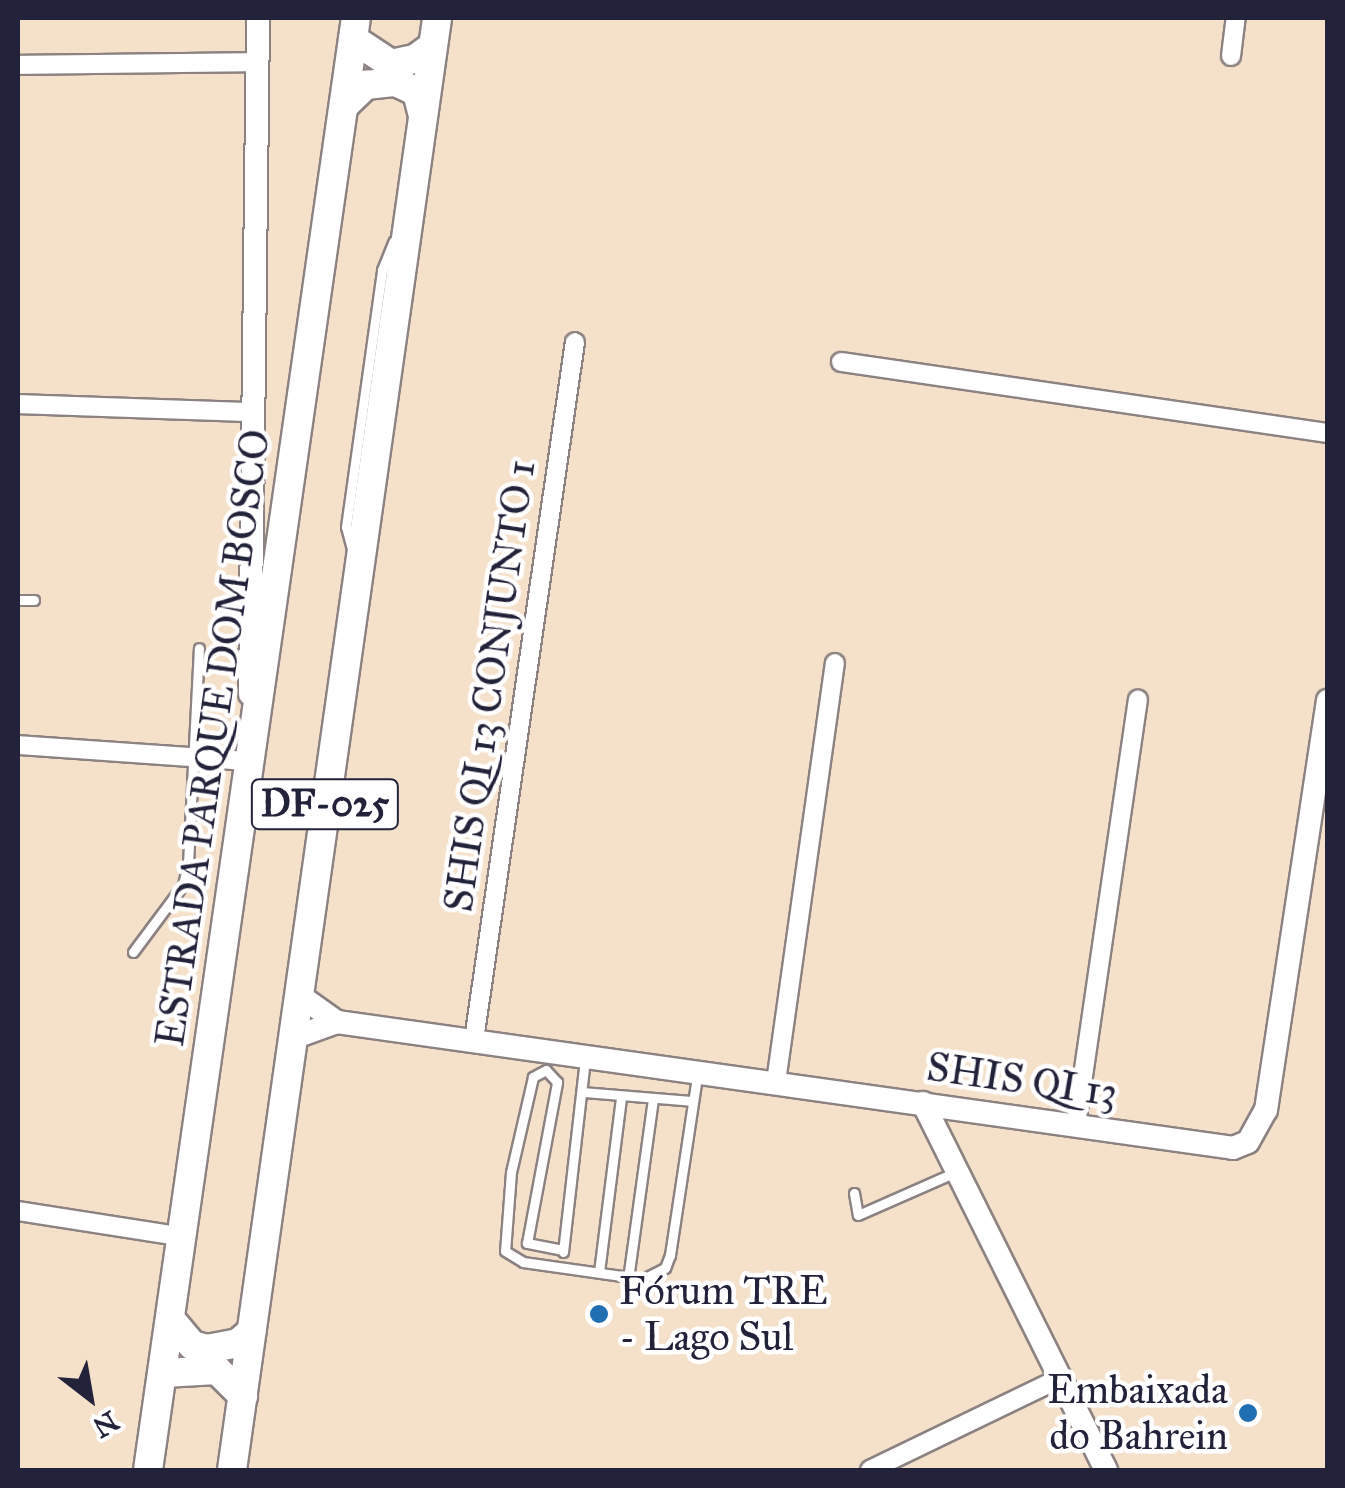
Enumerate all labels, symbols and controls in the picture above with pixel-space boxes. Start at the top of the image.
street label: ESTRADA PARQUE DOM BOSCO [146,426,280,1050]
street label: SHIS QI 13 CONJUNTO 1 [435,457,545,915]
road number: DF-025 [250,771,400,837]
street label: SHIS QI 13 [924,1043,1120,1117]
place label: Fórum TRE - Lago Sul [619,1267,828,1361]
marker: Fórum TRE - Lago Sul [588,1303,610,1325]
north arrow [40,1348,140,1448]
place label: Embaixada do Bahrein [1047,1366,1228,1460]
marker: Embaixada do Bahrein [1237,1402,1259,1424]
text: N [87,1403,125,1445]

